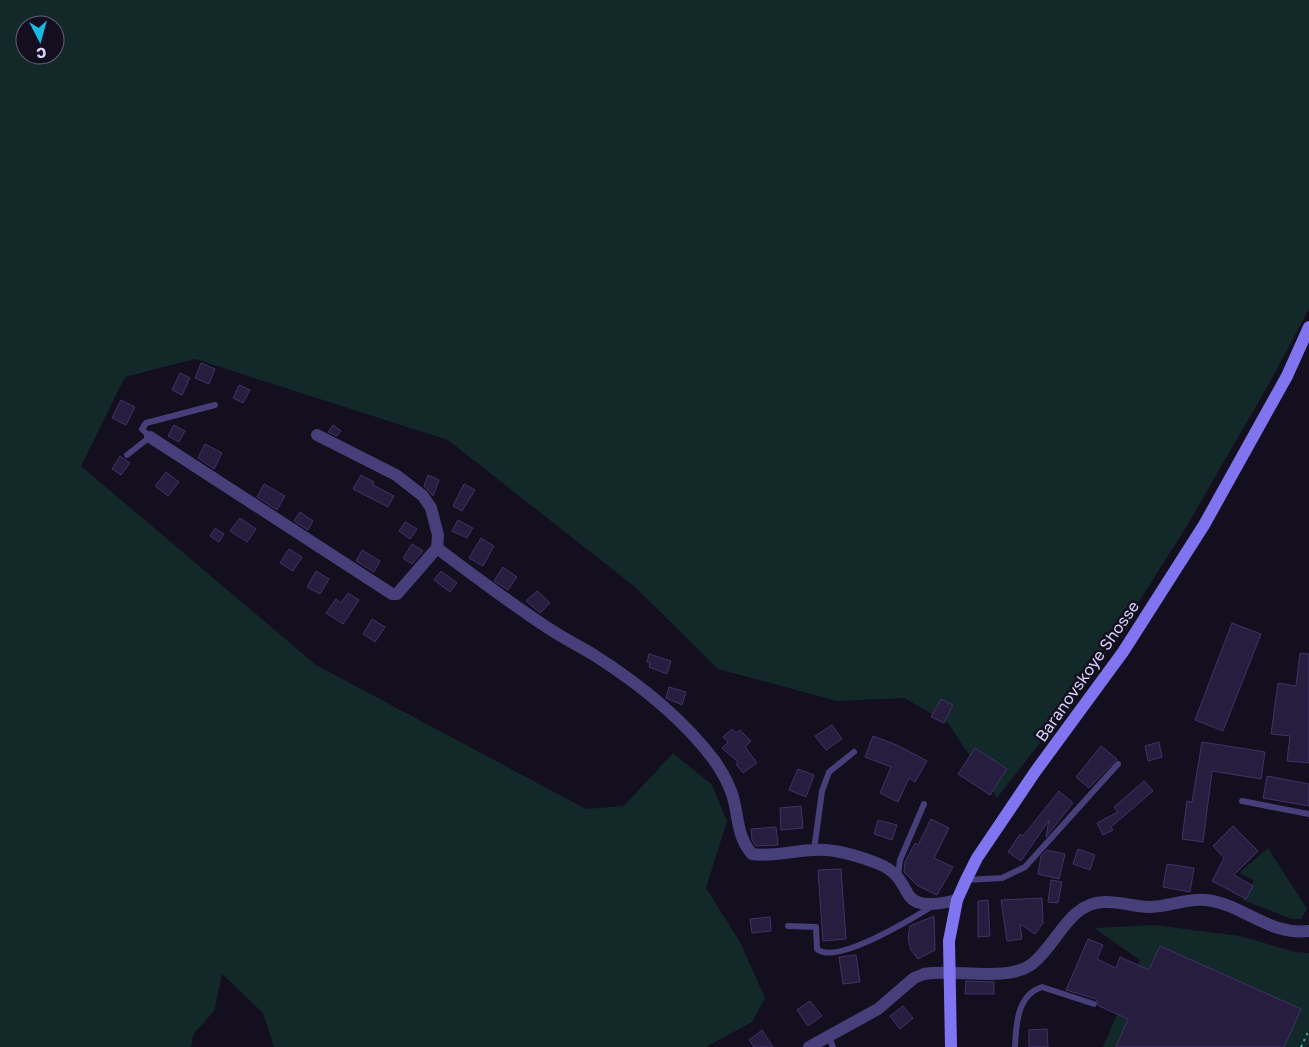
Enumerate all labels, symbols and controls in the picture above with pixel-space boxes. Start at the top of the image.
north arrow [15,15,65,65]
text: С [36,44,47,62]
street label: Baranovskoye Shosse [1031,597,1143,745]

